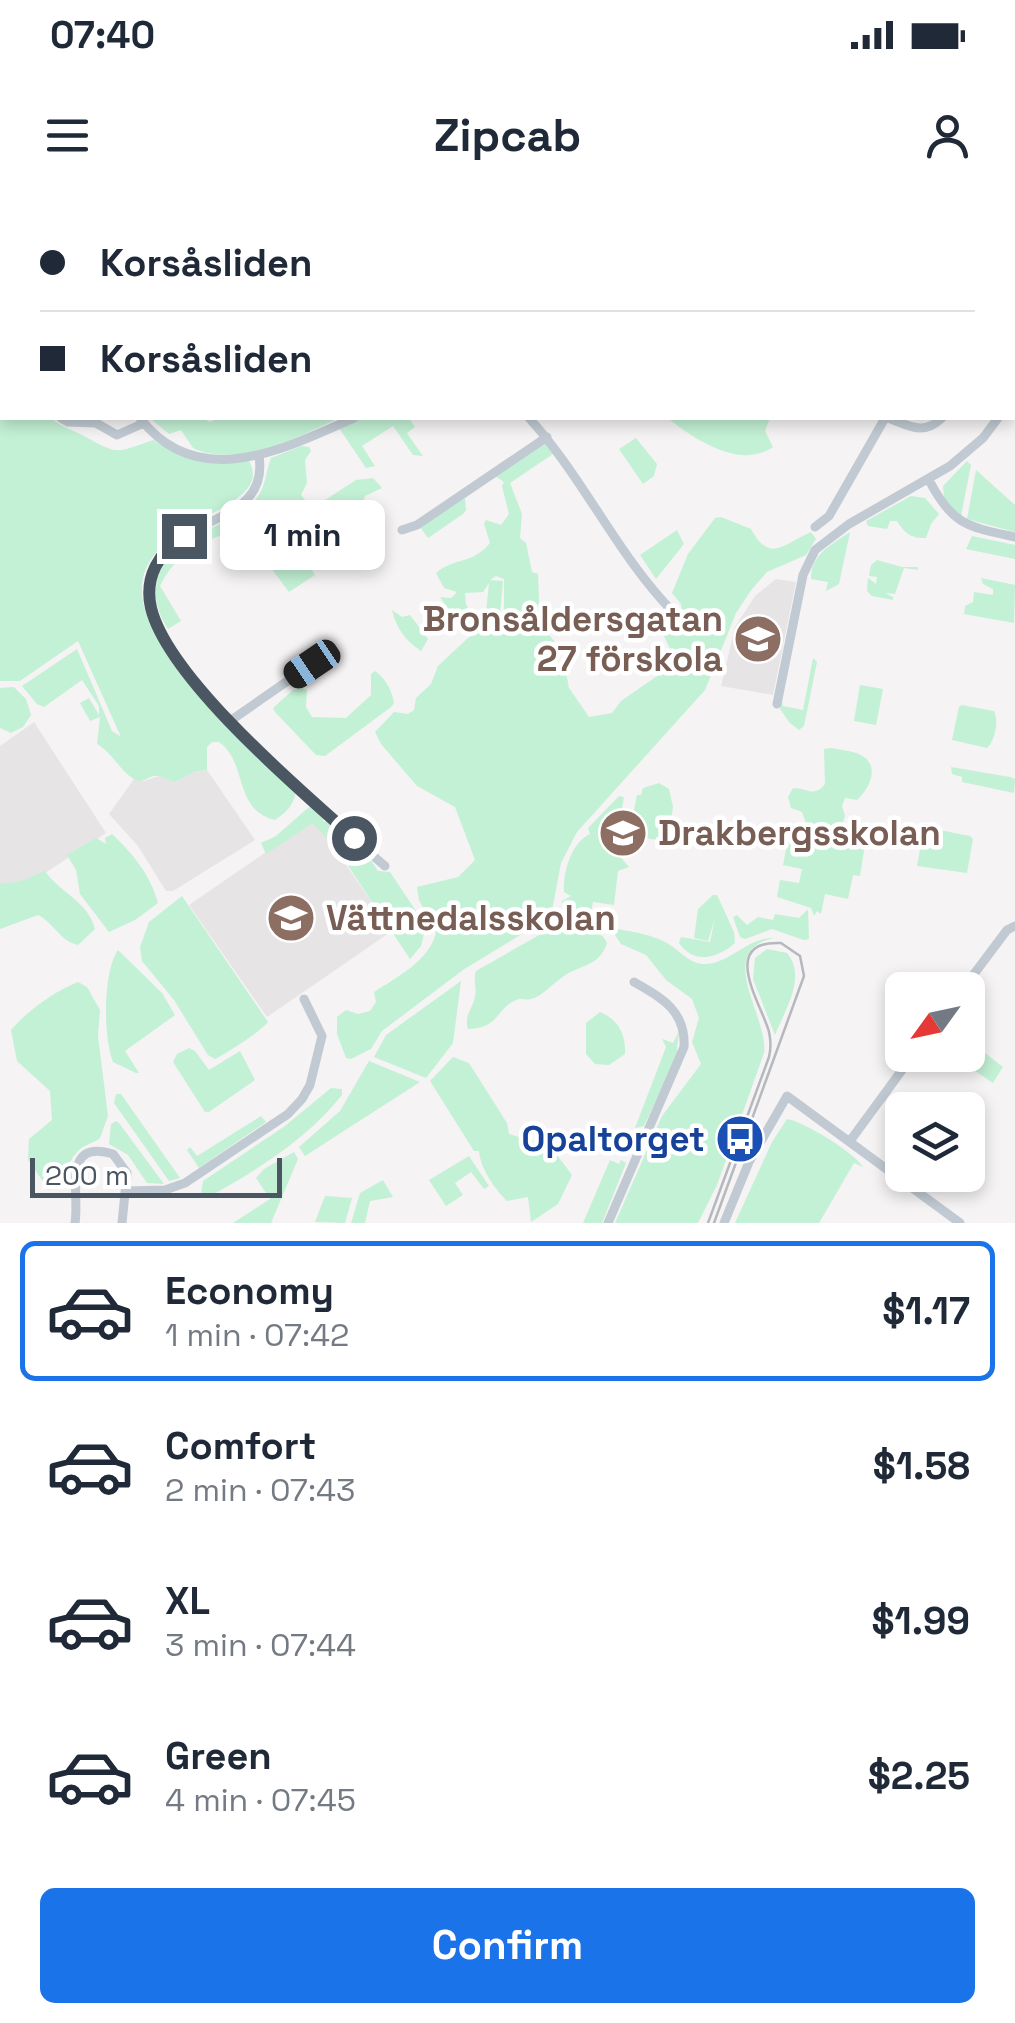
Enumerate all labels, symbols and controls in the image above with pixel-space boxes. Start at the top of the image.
text: 07:40 [50,11,155,59]
text: Zipcab [434,107,581,164]
icon: menu [40,108,95,163]
icon: person [920,108,975,163]
text: Korsåsliden [100,239,312,287]
text: Korsåsliden [100,335,312,383]
callout: 1 min [219,501,384,571]
route end [162,514,207,559]
text: 1 min [263,515,342,555]
place label: Bronsåldersgatan 27 förskola [422,597,723,681]
school or university icon: Bronsåldersgatan 27 förskola [732,613,784,665]
car [279,635,345,693]
school or university icon: Drakbergsskolan [597,807,649,859]
place label: Drakbergsskolan [658,811,941,855]
route start [332,816,377,861]
school or university icon: Vättnedalsskolan [265,892,317,944]
place label: Vättnedalsskolan [326,896,616,940]
north arrow [885,972,985,1072]
map controls [885,972,985,1192]
button: layers [885,1092,985,1192]
bus stop icon: Opaltorget [714,1113,766,1165]
place label: Opaltorget [522,1117,705,1161]
scale bar [30,1153,282,1198]
text: 200 m [45,1157,129,1193]
icon: car [45,1266,135,1356]
text: Economy [165,1267,334,1315]
text: $1.17 [882,1287,970,1335]
text: 1 min · 07:42 [165,1315,349,1355]
icon: car [45,1421,135,1511]
text: Comfort [165,1422,316,1470]
text: $1.58 [873,1442,970,1490]
text: 2 min · 07:43 [165,1470,355,1510]
icon: car [45,1576,135,1666]
text: XL [165,1577,210,1625]
text: $1.99 [872,1597,970,1645]
text: 3 min · 07:44 [165,1625,356,1665]
icon: car [45,1731,135,1821]
text: Green [165,1732,272,1780]
text: $2.25 [868,1752,970,1800]
text: 4 min · 07:45 [165,1780,356,1820]
button: Confirm [40,1888,975,2003]

